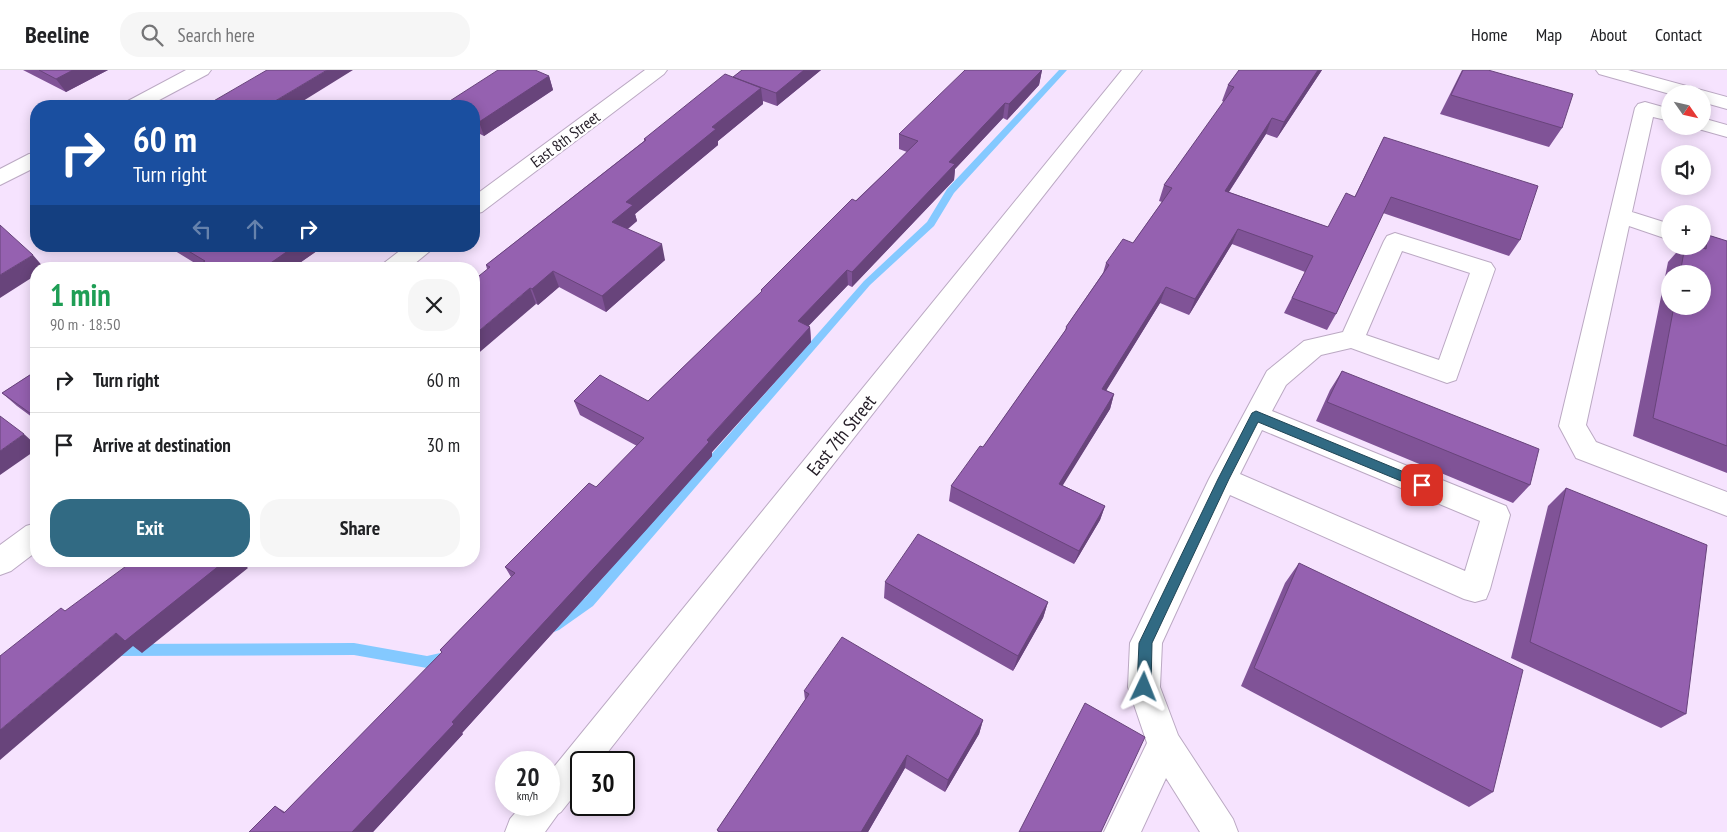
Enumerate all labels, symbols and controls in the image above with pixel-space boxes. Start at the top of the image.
search box [120,12,470,57]
text: Beeline [25,19,90,50]
icon: search [138,21,166,49]
text: Search here [178,23,255,47]
text: Home [1471,23,1508,46]
text: Map [1536,23,1562,46]
text: About [1590,23,1627,46]
text: Contact [1655,23,1702,46]
north arrow [1661,85,1711,135]
map controls [1661,85,1711,315]
street label: East 8th Street [526,106,604,172]
text: 60 m [133,116,197,162]
icon: right [50,120,115,185]
button: sound [1661,145,1711,195]
text: Turn right [133,160,207,188]
button: + [1661,205,1711,255]
icon: left [188,215,216,243]
icon: ahead [241,215,269,243]
icon: right [294,215,322,243]
button: − [1661,265,1711,315]
text: 1 min [50,275,111,314]
button: close [408,279,460,331]
text: 90 m · 18:50 [50,314,121,334]
icon: right [50,366,78,394]
text: Turn right [93,368,159,392]
text: 60 m [427,368,460,392]
street label: East 7th Street [801,389,881,480]
icon: arrive [50,431,78,459]
text: Arrive at destination [93,433,231,457]
text: 30 m [427,433,460,457]
pin [1401,464,1443,506]
icon: arrive [1408,471,1436,499]
button: Exit [50,499,250,557]
button: Share [260,499,460,557]
position arrow [1117,660,1169,712]
speed limit sign: 30 [570,751,635,816]
text: 20 [516,761,539,793]
text: km/h [517,788,538,803]

